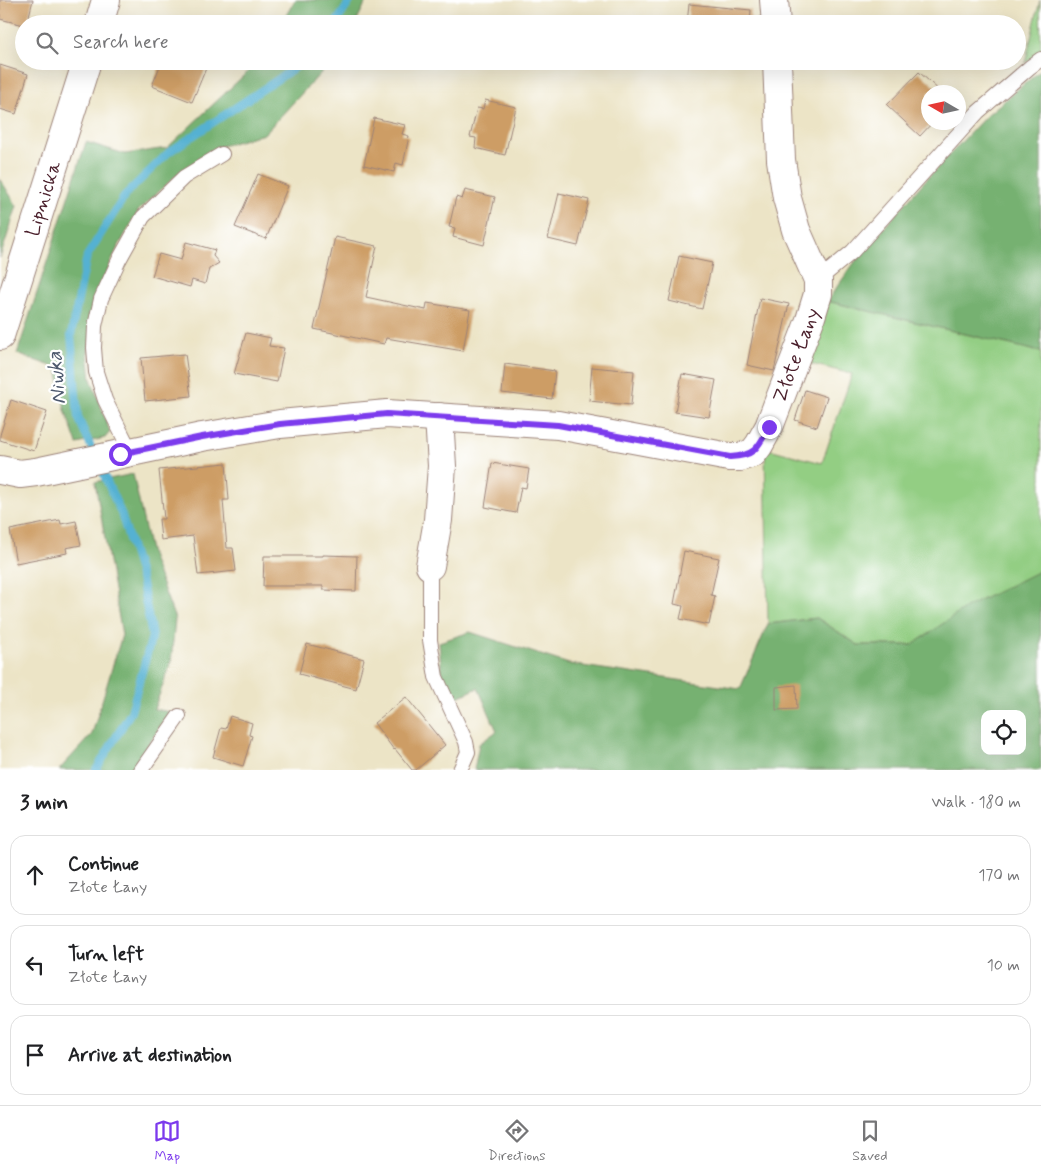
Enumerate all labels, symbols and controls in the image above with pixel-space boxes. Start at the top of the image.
search box [15,15,1026,70]
icon: search [33,29,61,57]
text: Search here [73,30,169,55]
north arrow [921,85,966,130]
street label: Lipnicka [19,157,68,240]
street label: Złote Łany [766,305,826,406]
water label: Niwka [41,350,73,406]
route end [758,416,781,439]
route start [109,443,132,466]
map controls [981,710,1026,755]
button: locate [981,710,1026,755]
text: 3 min [20,789,68,817]
text: Walk · 180 m [932,792,1021,813]
text: Continue [68,852,139,877]
icon: ahead [21,861,49,889]
text: 170 m [978,865,1020,886]
text: Złote Łany [68,877,147,898]
text: Turn left [68,942,144,967]
icon: left [21,951,49,979]
text: 10 m [987,955,1020,976]
text: Złote Łany [68,967,147,988]
icon: arrive [21,1041,49,1069]
text: Arrive at destination [68,1043,232,1068]
tab: Map [153,1117,181,1165]
tab: Directions [488,1117,546,1165]
tab: Saved [852,1117,888,1165]

